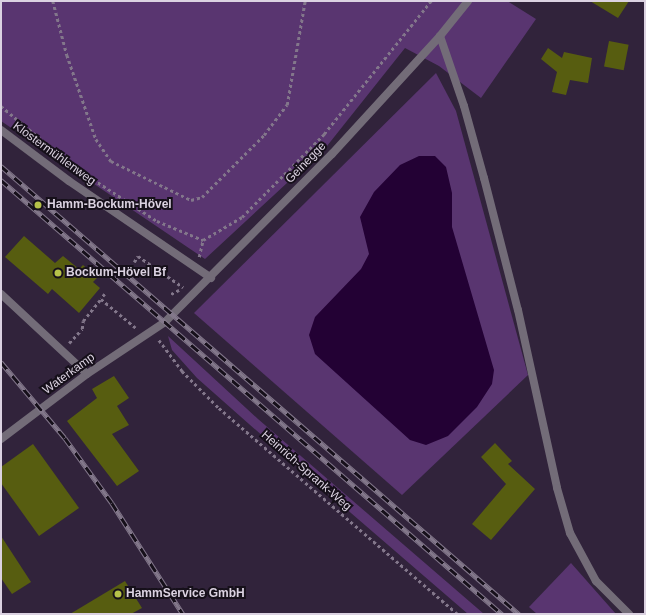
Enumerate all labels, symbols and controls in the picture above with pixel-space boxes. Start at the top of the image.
street label: Klostermühlenweg [10,119,98,189]
street label: Geinegge [283,139,329,187]
place label: Hamm-Bockum-Hövel [47,198,172,212]
marker: Hamm-Bockum-Hövel [32,199,44,211]
place label: Bockum-Hövel Bf [66,266,166,280]
marker: Bockum-Hövel Bf [53,268,63,278]
street label: Waterkamp [40,350,98,398]
street label: Heinrich-Sprank-Weg [258,428,354,514]
place label: HammService GmbH [126,587,245,601]
marker: HammService GmbH [113,589,123,599]

